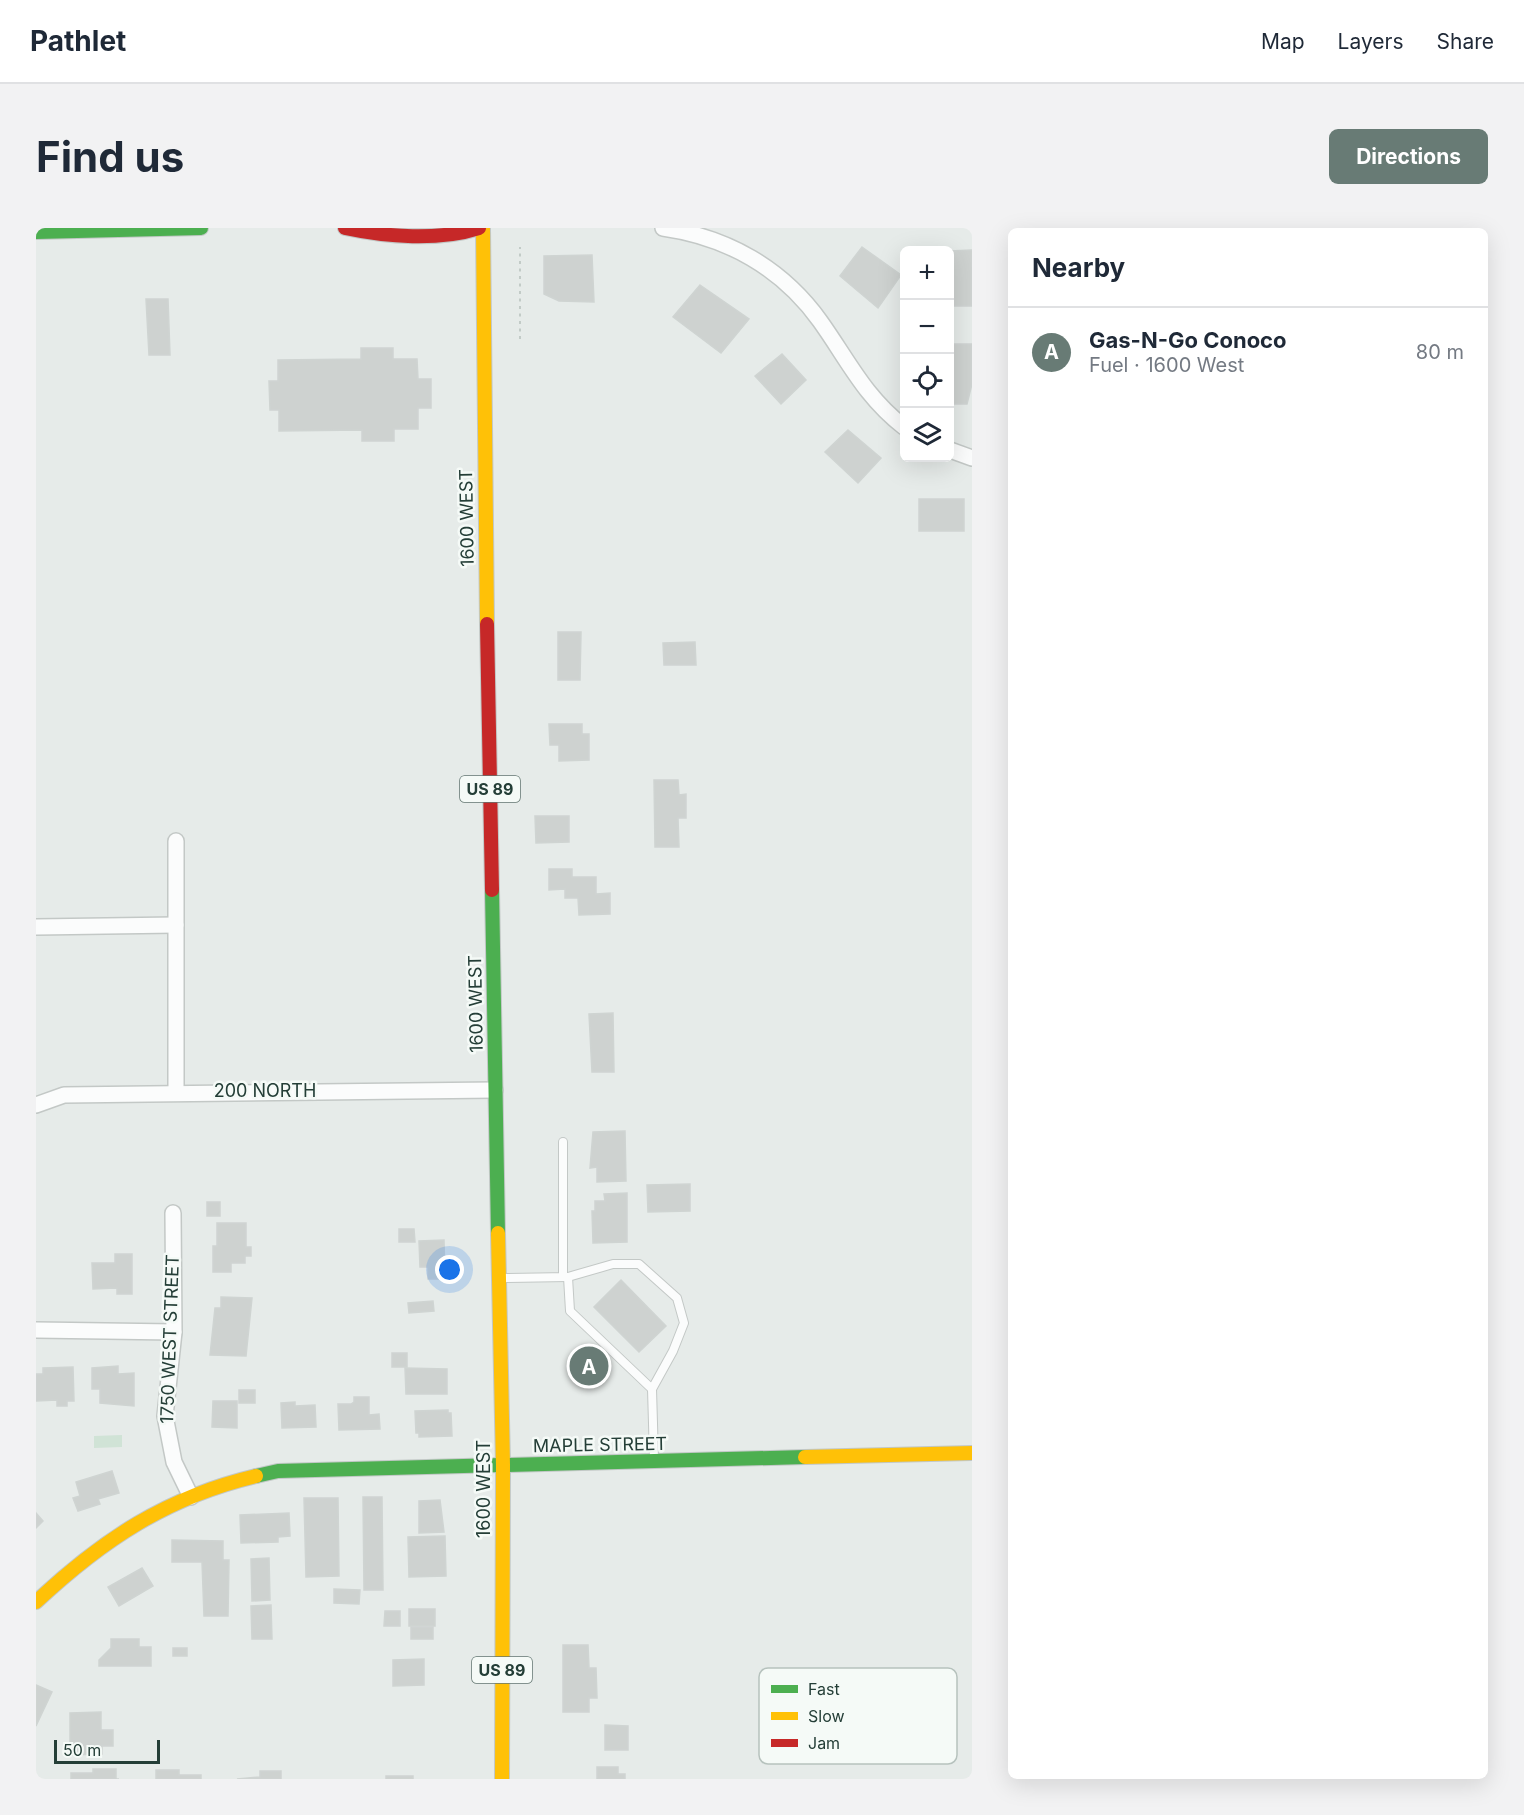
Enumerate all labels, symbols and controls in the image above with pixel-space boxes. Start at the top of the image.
text: Pathlet [30,24,126,58]
text: Map [1261,29,1305,54]
text: Layers [1338,29,1404,54]
text: Share [1437,29,1494,54]
button: Directions [1329,129,1488,184]
text: Find us [36,131,184,182]
map controls [900,246,954,462]
button: + [900,246,954,300]
text: Nearby [1032,252,1125,283]
button: − [900,300,954,354]
text: Gas-N-Go Conoco [1089,327,1287,353]
text: A [1044,340,1059,364]
text: 80 m [1416,340,1464,364]
text: Fuel · 1600 West [1089,353,1244,377]
button: locate [900,354,954,408]
button: layers [900,408,954,462]
street label: 1600 WEST [455,469,478,567]
road number: US 89 [460,776,520,802]
street label: 1600 WEST [464,955,487,1053]
street label: 200 NORTH [214,1080,316,1101]
street label: 1750 WEST STREET [156,1254,183,1424]
your location [435,1255,464,1284]
pin: A [570,1344,608,1388]
street label: MAPLE STREET [533,1433,667,1456]
street label: 1600 WEST [473,1440,494,1538]
road number: US 89 [472,1657,532,1683]
legend [759,1668,957,1764]
text: Fast [808,1679,840,1699]
text: Slow [808,1706,845,1726]
text: Jam [808,1733,840,1753]
scale bar [54,1737,160,1764]
text: 50 m [63,1740,101,1760]

